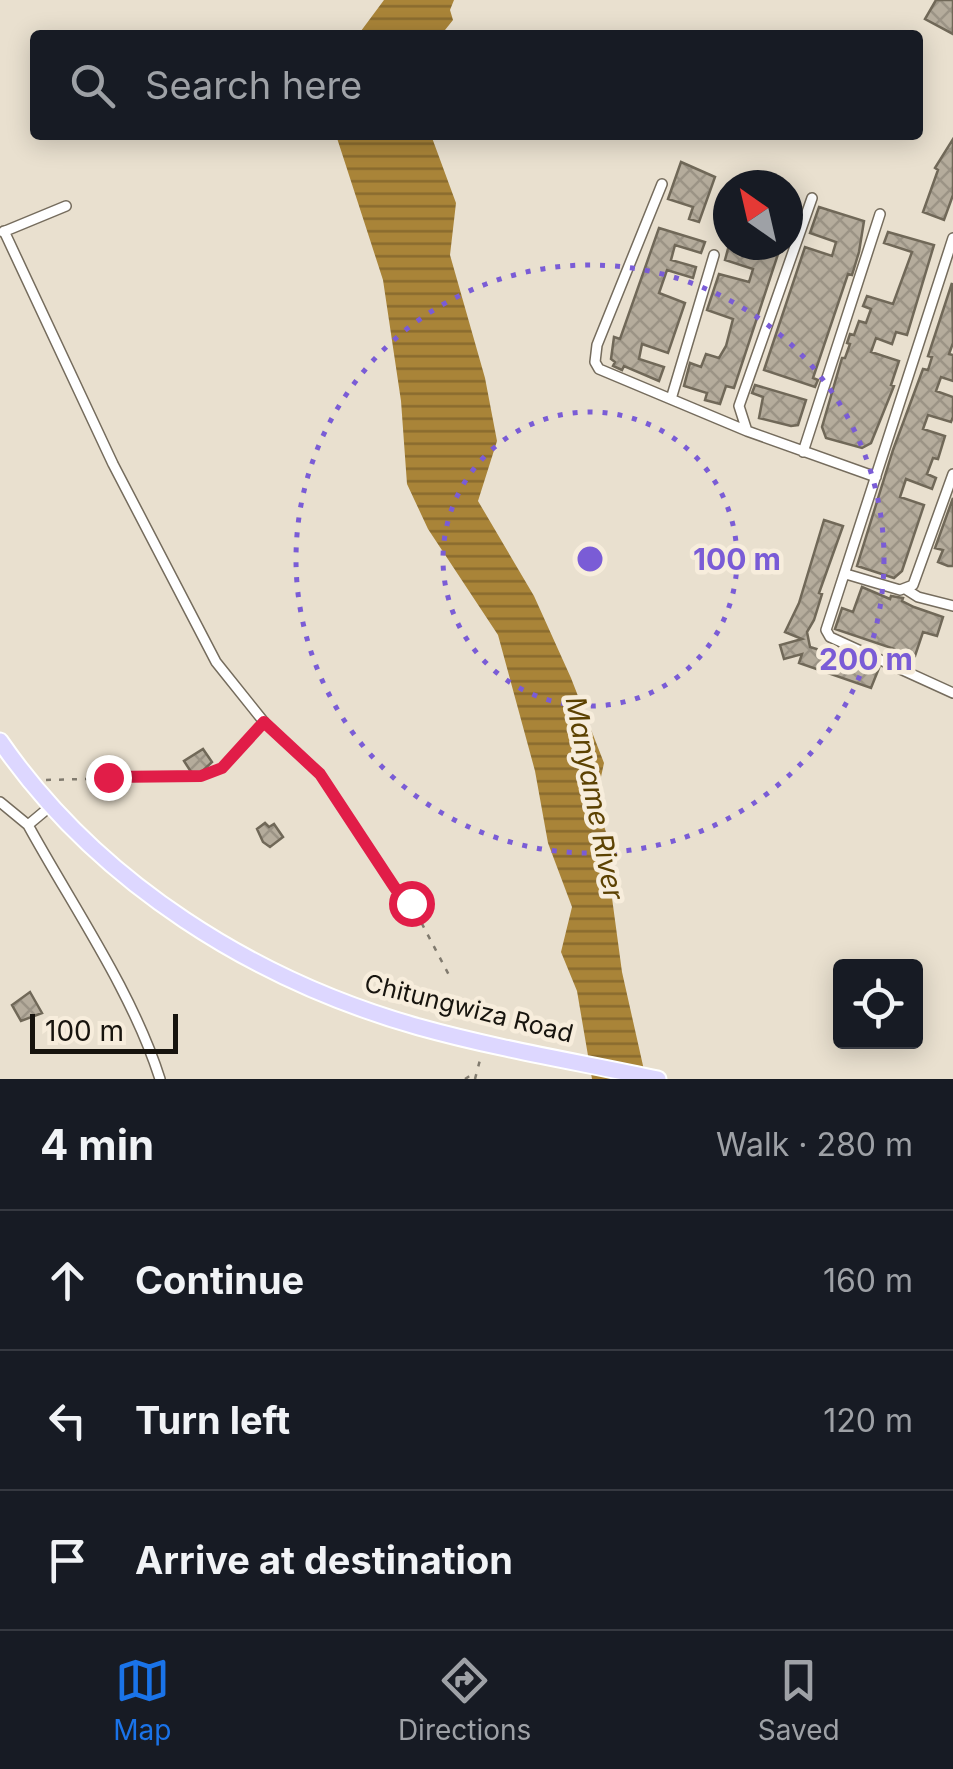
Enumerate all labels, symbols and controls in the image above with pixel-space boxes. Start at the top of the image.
search box [30,30,923,140]
icon: search [65,58,120,113]
text: Search here [145,62,362,108]
north arrow [713,170,803,260]
centre of rings [572,541,608,577]
text: 100 m [693,541,781,577]
text: 200 m [819,641,913,677]
water label: Manyame River [559,694,632,904]
route end [86,755,132,801]
route start [389,881,435,927]
map controls [833,959,923,1049]
button: locate [833,959,923,1049]
street label: Chitungwiza Road [362,968,576,1048]
scale bar [30,1009,178,1054]
text: 100 m [45,1014,124,1048]
text: 4 min [40,1119,154,1170]
text: Walk · 280 m [716,1125,913,1164]
icon: ahead [40,1253,95,1308]
text: Continue [135,1257,304,1303]
text: 160 m [823,1261,913,1300]
icon: left [40,1393,95,1448]
text: Turn left [135,1397,290,1443]
text: 120 m [823,1401,913,1440]
icon: arrive [40,1533,95,1588]
text: Arrive at destination [135,1537,513,1583]
tab: Map [113,1653,171,1747]
tab: Directions [398,1653,531,1747]
tab: Saved [758,1653,840,1747]

